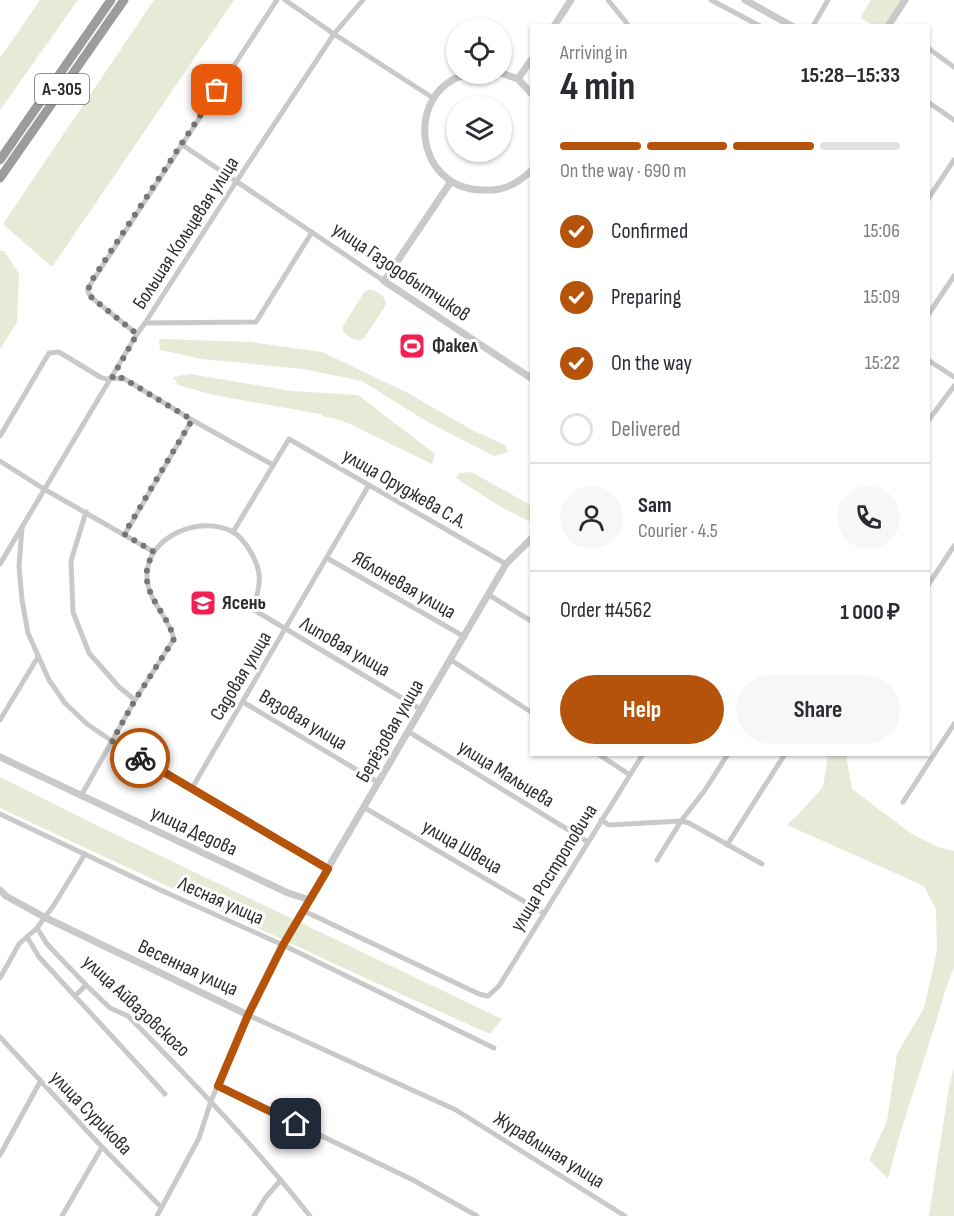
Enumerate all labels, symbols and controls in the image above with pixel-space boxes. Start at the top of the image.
map controls [446,18,512,162]
button: locate [446,18,512,84]
text: Arriving in [560,41,628,65]
text: 15:28–15:33 [801,62,900,89]
pin [191,64,242,115]
text: 4 min [560,64,635,111]
icon: bag [200,73,233,106]
road number: А-305 [35,74,89,104]
button: layers [446,96,512,162]
street label: Большая Кольцевая улица [128,152,244,314]
text: On the way · 690 m [560,159,686,183]
icon: check [560,215,593,248]
street label: улица Газодобытчиков [328,217,474,327]
text: Confirmed [611,218,688,245]
text: 15:06 [864,219,900,243]
icon: check [560,281,593,314]
text: Preparing [611,284,681,311]
text: 15:09 [863,285,900,309]
sports icon: Факел [397,331,427,361]
place label: Факел [432,334,478,358]
icon: check [560,347,593,380]
text: On the way [611,350,692,377]
text: 15:22 [865,351,900,375]
text: Delivered [611,416,680,443]
street label: улица Оруджева С.А. [338,444,472,534]
button: person [560,486,623,549]
button: phone [837,486,900,549]
text: Sam [638,492,672,519]
text: Courier · 4.5 [638,519,718,543]
street label: Яблоневая улица [348,546,460,624]
school or university icon: Ясень [188,588,218,618]
place label: Ясень [222,591,266,615]
text: Order #4562 [560,597,652,624]
text: 1 000 ₽ [840,599,900,626]
street label: Липовая улица [295,611,394,682]
street label: Садовая улица [205,627,277,725]
street label: Берёзовая улица [351,675,429,787]
button: Help [560,675,724,744]
button: Share [736,675,900,744]
street label: Вязовая улица [255,684,351,756]
courier [110,728,170,788]
street label: улица Мальцева [453,735,559,813]
icon: bike [124,742,157,775]
street label: улица Ростроповича [505,800,603,936]
street label: улица Дедова [147,801,241,861]
street label: улица Швеца [418,815,506,879]
street label: Лесная улица [174,871,267,930]
street label: Весенная улица [134,934,242,1002]
street label: улица Айвазовского [77,950,195,1062]
street label: улица Сурикова [45,1066,137,1160]
pin [270,1098,321,1149]
street label: Журавлиная улица [489,1106,609,1194]
icon: home [279,1107,312,1140]

